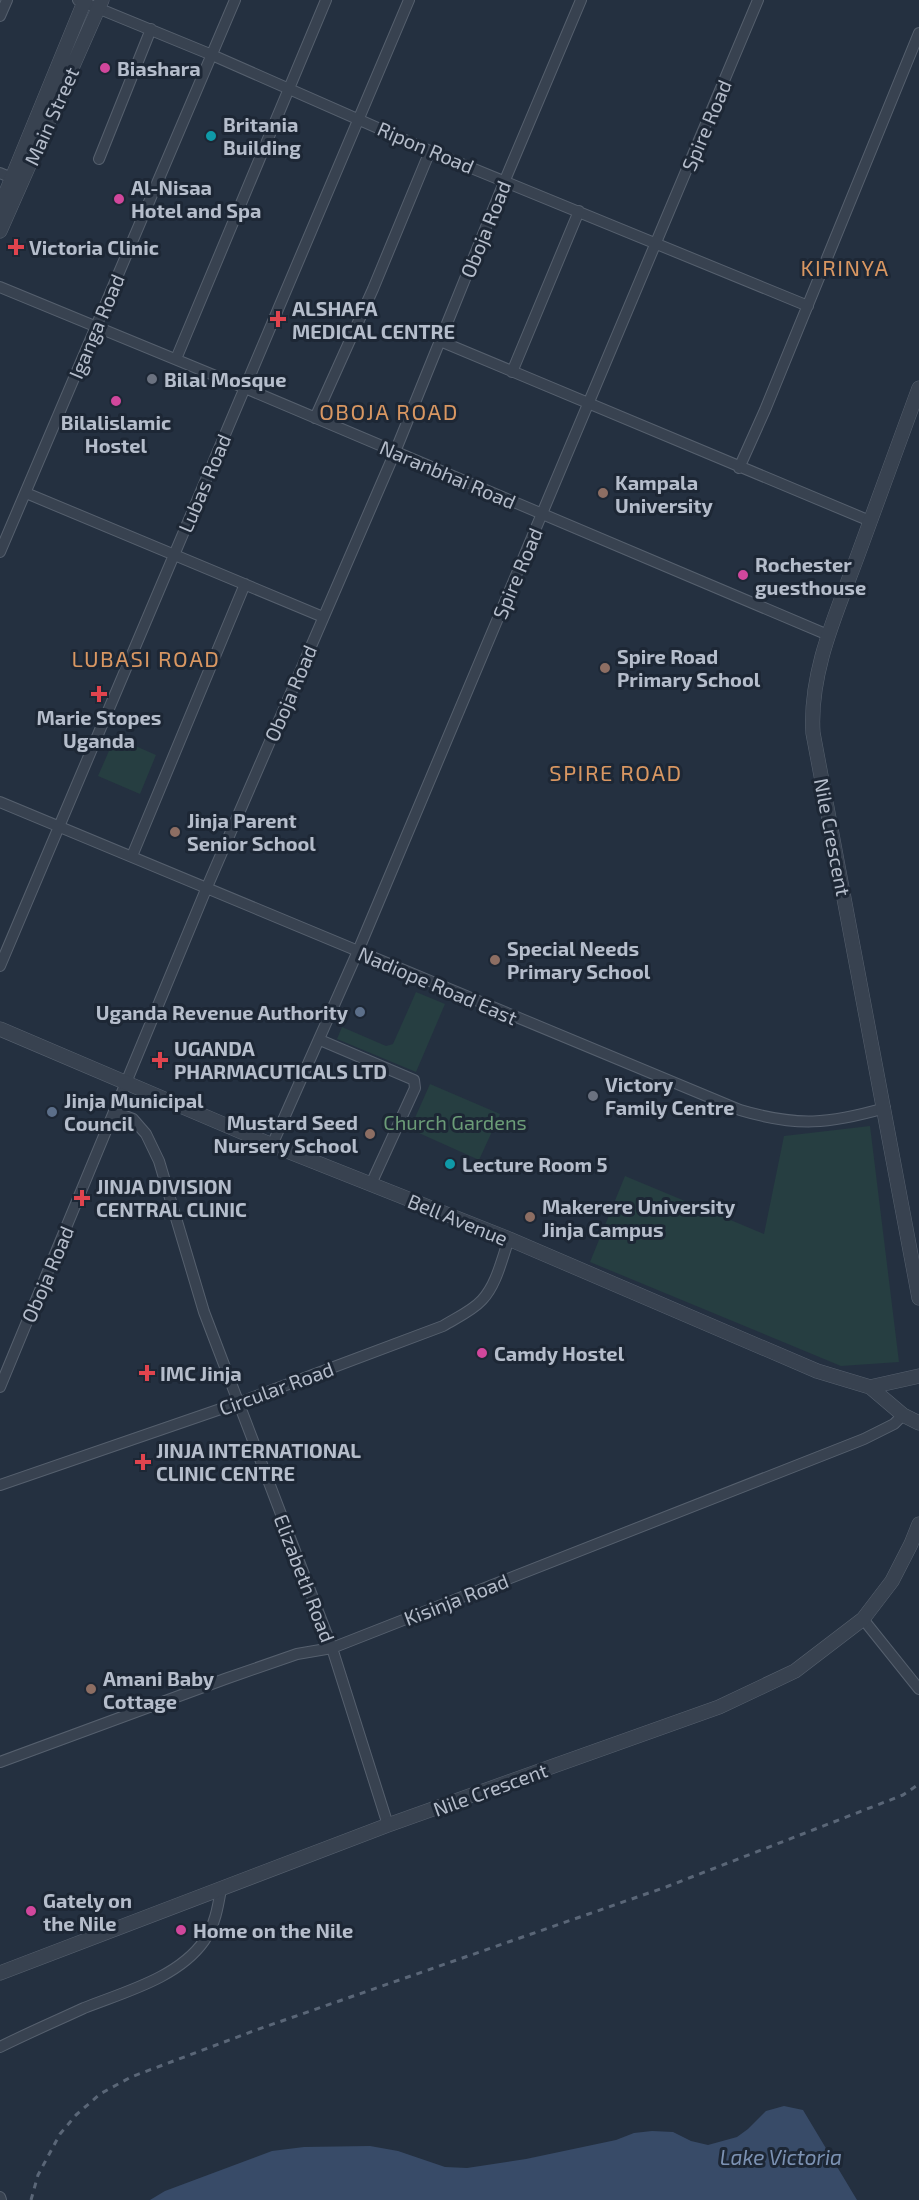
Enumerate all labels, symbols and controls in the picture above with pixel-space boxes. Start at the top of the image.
place label: Biashara [117,56,201,80]
marker: Biashara [98,61,112,75]
street label: Main Street [19,63,83,169]
street label: Spire Road [676,76,736,174]
place label: Britania Building [223,112,301,159]
street label: Ripon Road [374,116,478,178]
marker: Britania Building [204,129,218,143]
place label: Al-Nisaa Hotel and Spa [131,175,261,222]
street label: Oboja Road [455,177,515,281]
marker: Al-Nisaa Hotel and Spa [112,192,126,206]
place label: Victoria Clinic [29,235,159,259]
marker: Victoria Clinic [7,238,25,256]
district label: KIRINYA [800,254,890,280]
street label: Iganga Road [63,270,129,382]
place label: ALSHAFA MEDICAL CENTRE [292,296,455,343]
marker: ALSHAFA MEDICAL CENTRE [269,310,287,328]
place label: Bilal Mosque [164,367,286,391]
marker: Bilal Mosque [145,372,159,386]
marker: Bilalislamic Hostel [109,394,123,408]
district label: OBOJA ROAD [319,398,459,424]
place label: Bilalislamic Hostel [61,410,171,457]
street label: Lubas Road [172,430,236,536]
street label: Naranbhai Road [376,435,520,513]
place label: Kampala University [615,470,714,518]
marker: Kampala University [596,486,610,500]
street label: Spire Road [487,524,547,622]
place label: Rochester guesthouse [755,552,866,599]
marker: Rochester guesthouse [736,568,750,582]
street label: Oboja Road [259,641,321,745]
place label: Spire Road Primary School [617,644,761,692]
district label: LUBASI ROAD [72,645,220,671]
marker: Spire Road Primary School [598,661,612,675]
marker: Marie Stopes Uganda [90,685,108,703]
place label: Marie Stopes Uganda [37,705,161,752]
district label: SPIRE ROAD [549,759,683,785]
street label: Nile Crescent [810,776,856,898]
place label: Jinja Parent Senior School [187,808,316,855]
marker: Jinja Parent Senior School [168,825,182,839]
place label: Special Needs Primary School [507,936,651,984]
street label: Nadiope Road East [355,941,521,1029]
marker: Special Needs Primary School [488,953,502,967]
place label: Uganda Revenue Authority [96,1000,349,1025]
marker: Uganda Revenue Authority [353,1005,367,1019]
place label: UGANDA PHARMACUTICALS LTD [174,1036,387,1083]
marker: UGANDA PHARMACUTICALS LTD [151,1051,169,1069]
place label: Victory Family Centre [605,1072,734,1120]
place label: Jinja Municipal Council [64,1088,204,1135]
marker: Victory Family Centre [586,1089,600,1103]
marker: Jinja Municipal Council [45,1105,59,1119]
place label: Mustard Seed Nursery School [213,1110,358,1158]
park label: Church Gardens [383,1110,527,1134]
marker: Mustard Seed Nursery School [363,1127,377,1141]
place label: Lecture Room 5 [462,1152,608,1176]
marker: Lecture Room 5 [443,1157,457,1171]
place label: JINJA DIVISION CENTRAL CLINIC [96,1174,247,1221]
street label: Bell Avenue [405,1188,511,1250]
marker: JINJA DIVISION CENTRAL CLINIC [73,1189,91,1207]
place label: Makerere University Jinja Campus [542,1194,736,1241]
marker: Makerere University Jinja Campus [523,1210,537,1224]
street label: Oboja Road [16,1222,78,1326]
place label: Camdy Hostel [494,1341,625,1366]
marker: Camdy Hostel [475,1346,489,1360]
street label: Circular Road [215,1356,337,1420]
place label: IMC Jinja [160,1361,242,1385]
marker: IMC Jinja [138,1364,156,1382]
place label: JINJA INTERNATIONAL CLINIC CENTRE [156,1438,361,1485]
marker: JINJA INTERNATIONAL CLINIC CENTRE [134,1453,152,1471]
street label: Elizabeth Road [270,1511,340,1645]
street label: Kisinja Road [400,1568,512,1630]
place label: Amani Baby Cottage [103,1666,215,1713]
marker: Amani Baby Cottage [84,1682,98,1696]
street label: Nile Crescent [430,1757,551,1821]
place label: Gately on the Nile [43,1888,132,1935]
marker: Gately on the Nile [24,1904,38,1918]
place label: Home on the Nile [193,1918,353,1942]
marker: Home on the Nile [174,1923,188,1937]
water label: Lake Victoria [720,2144,842,2169]

